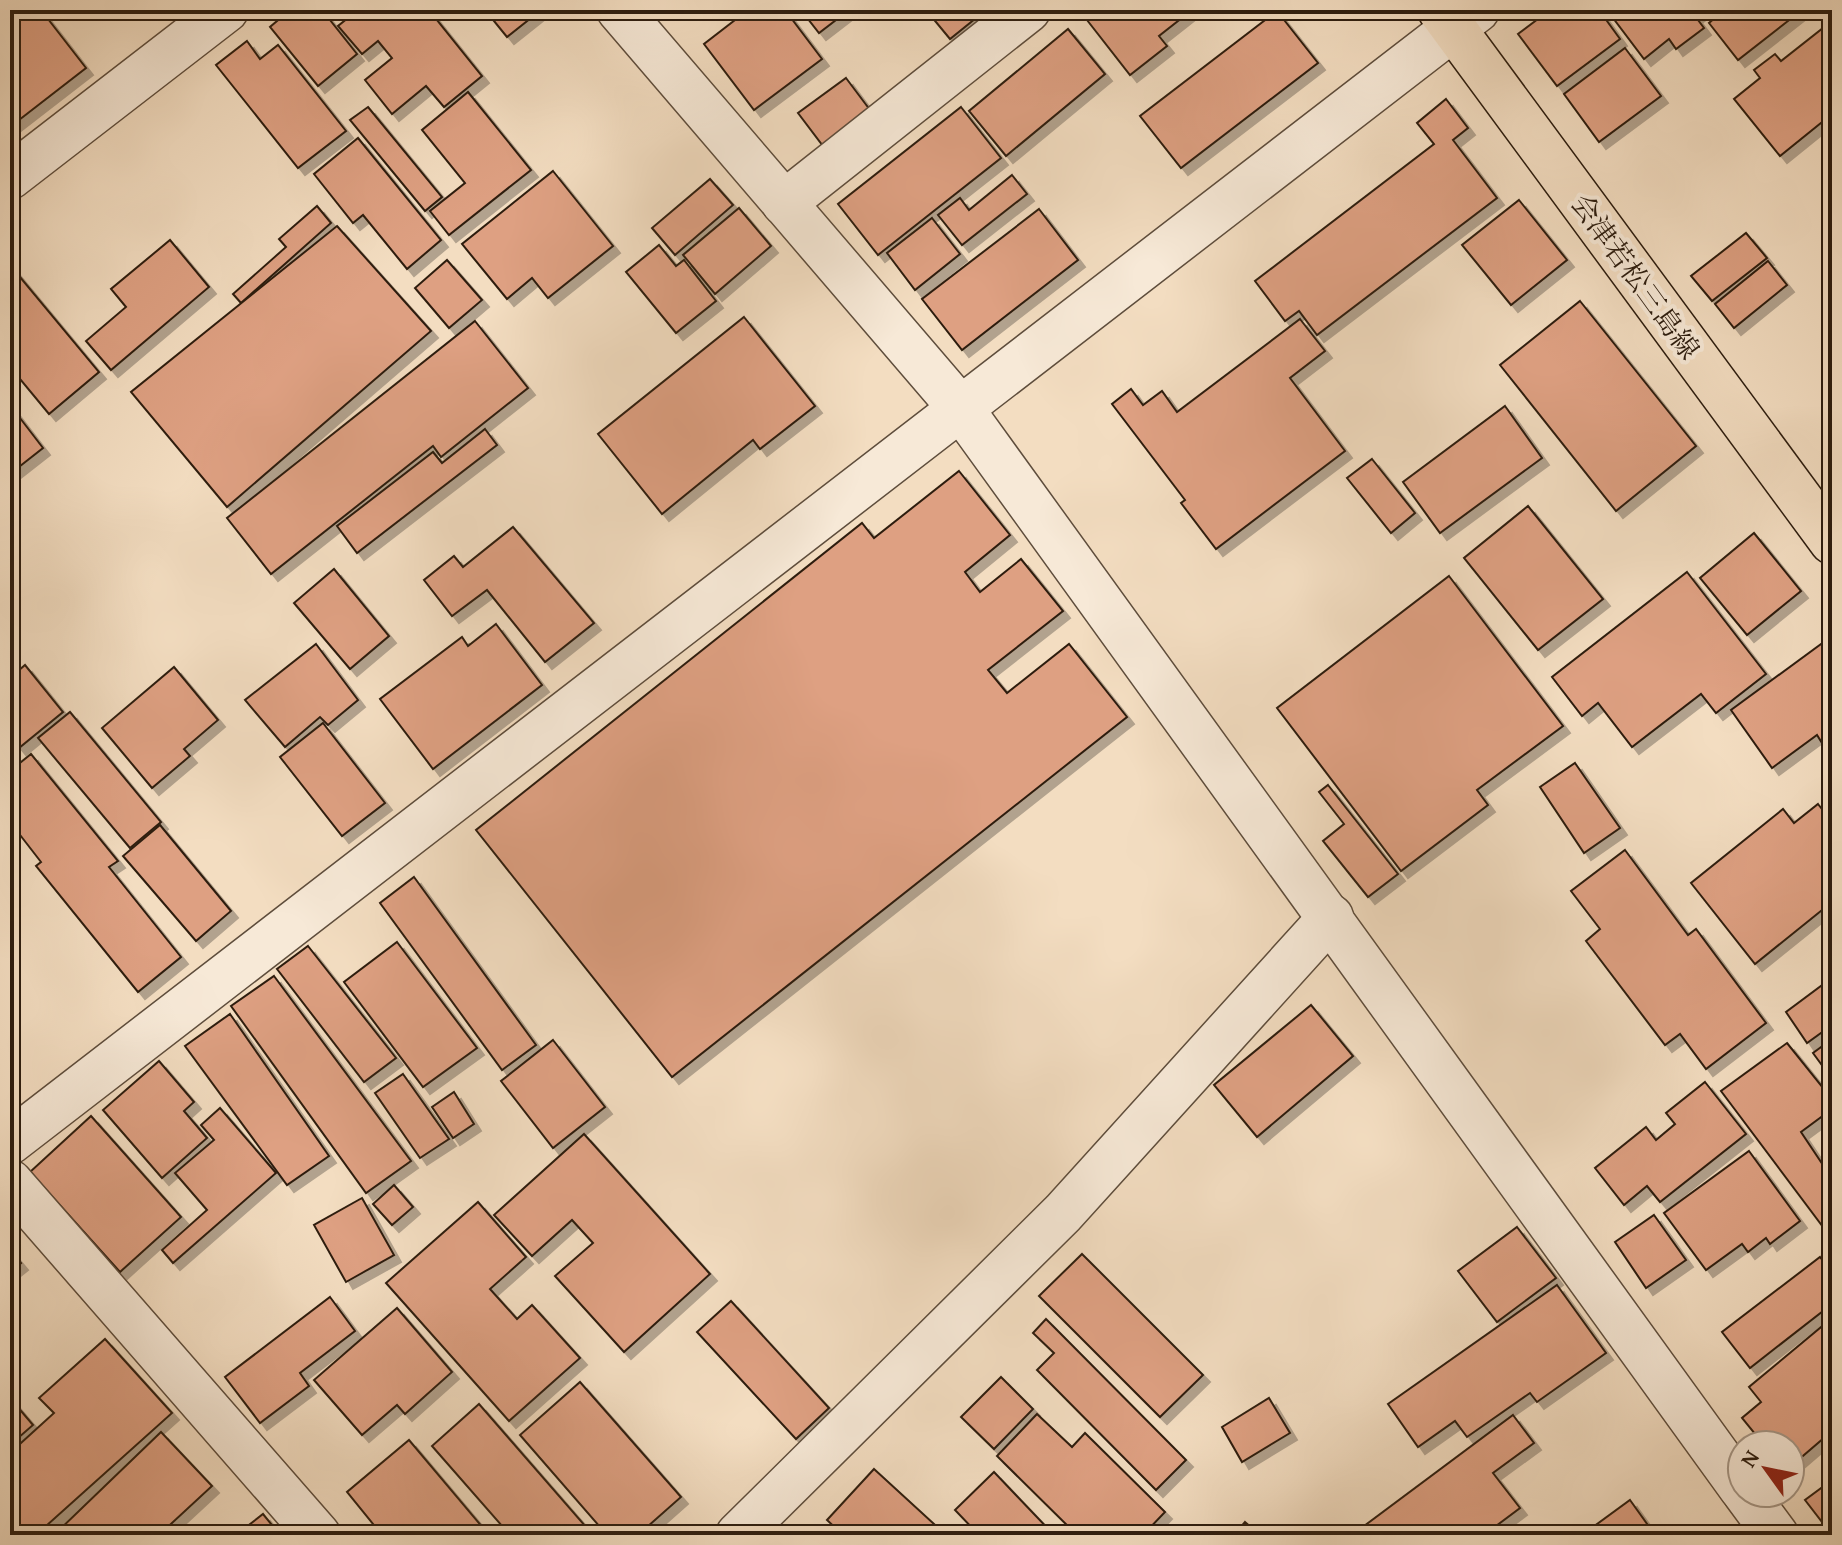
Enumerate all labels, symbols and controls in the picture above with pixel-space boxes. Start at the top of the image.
street label: 会津若松三島線 [1562,185,1710,367]
north arrow [1726,1429,1806,1509]
text: N [1732,1443,1767,1473]

